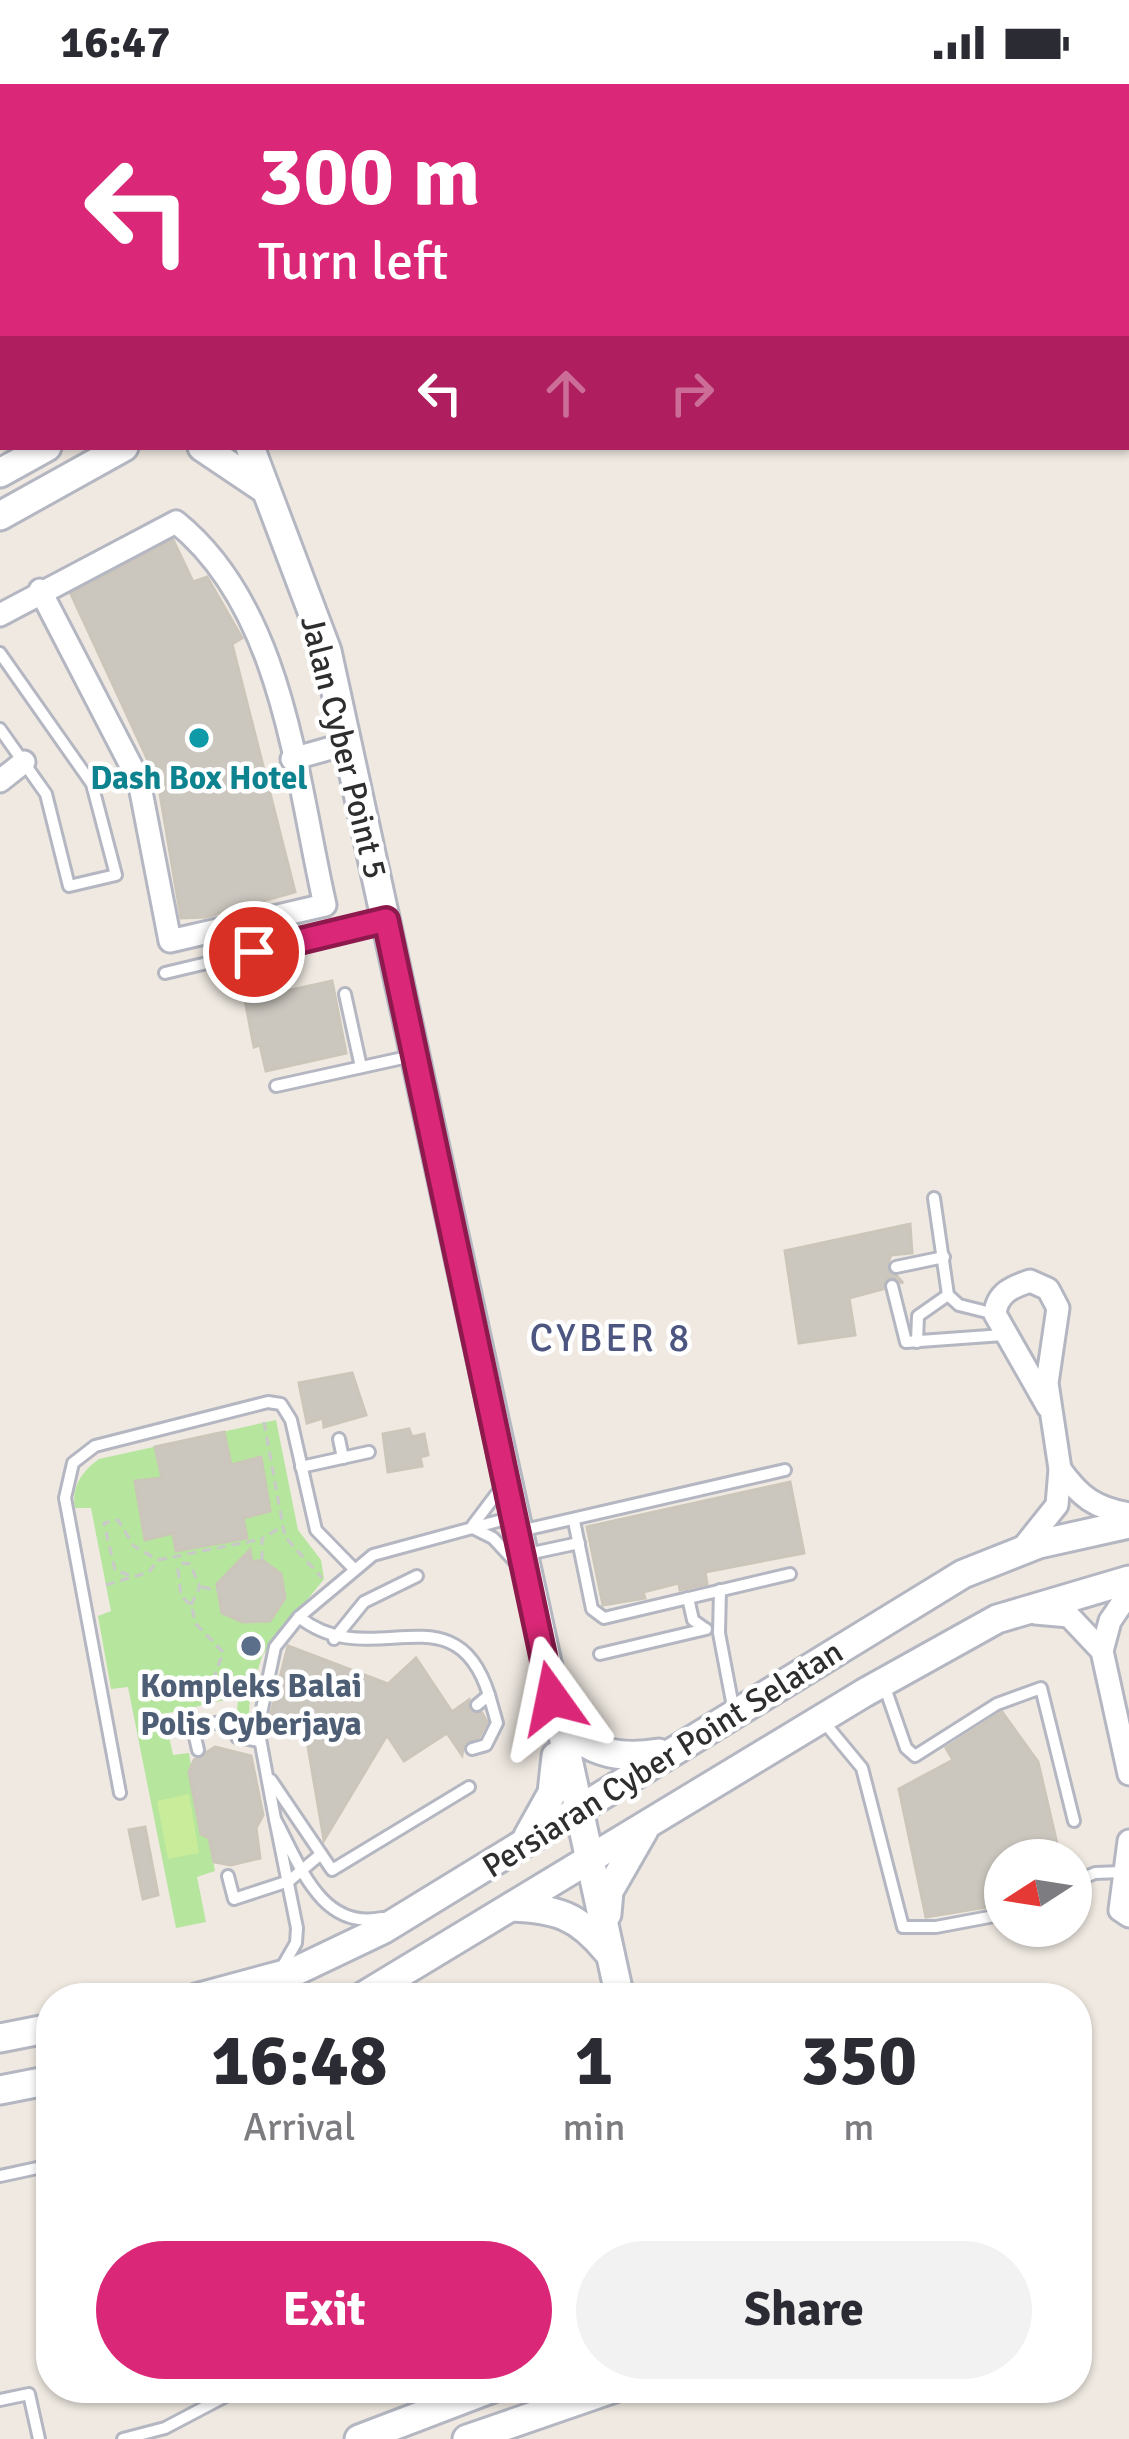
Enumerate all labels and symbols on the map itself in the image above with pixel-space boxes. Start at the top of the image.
street label: Jalan Cyber Point 5 [291,612,396,883]
marker: Dash Box Hotel [186,725,212,751]
place label: Dash Box Hotel [90,758,308,799]
pin [203,901,305,1003]
district label: CYBER 8 [530,1314,692,1362]
street label: Persiaran Cyber Point Selatan [475,1631,851,1887]
marker: Kompleks Balai Polis Cyberjaya [238,1633,264,1659]
position arrow [489,1635,615,1761]
place label: Kompleks Balai Polis Cyberjaya [140,1666,362,1745]
north arrow [984,1839,1092,1947]

